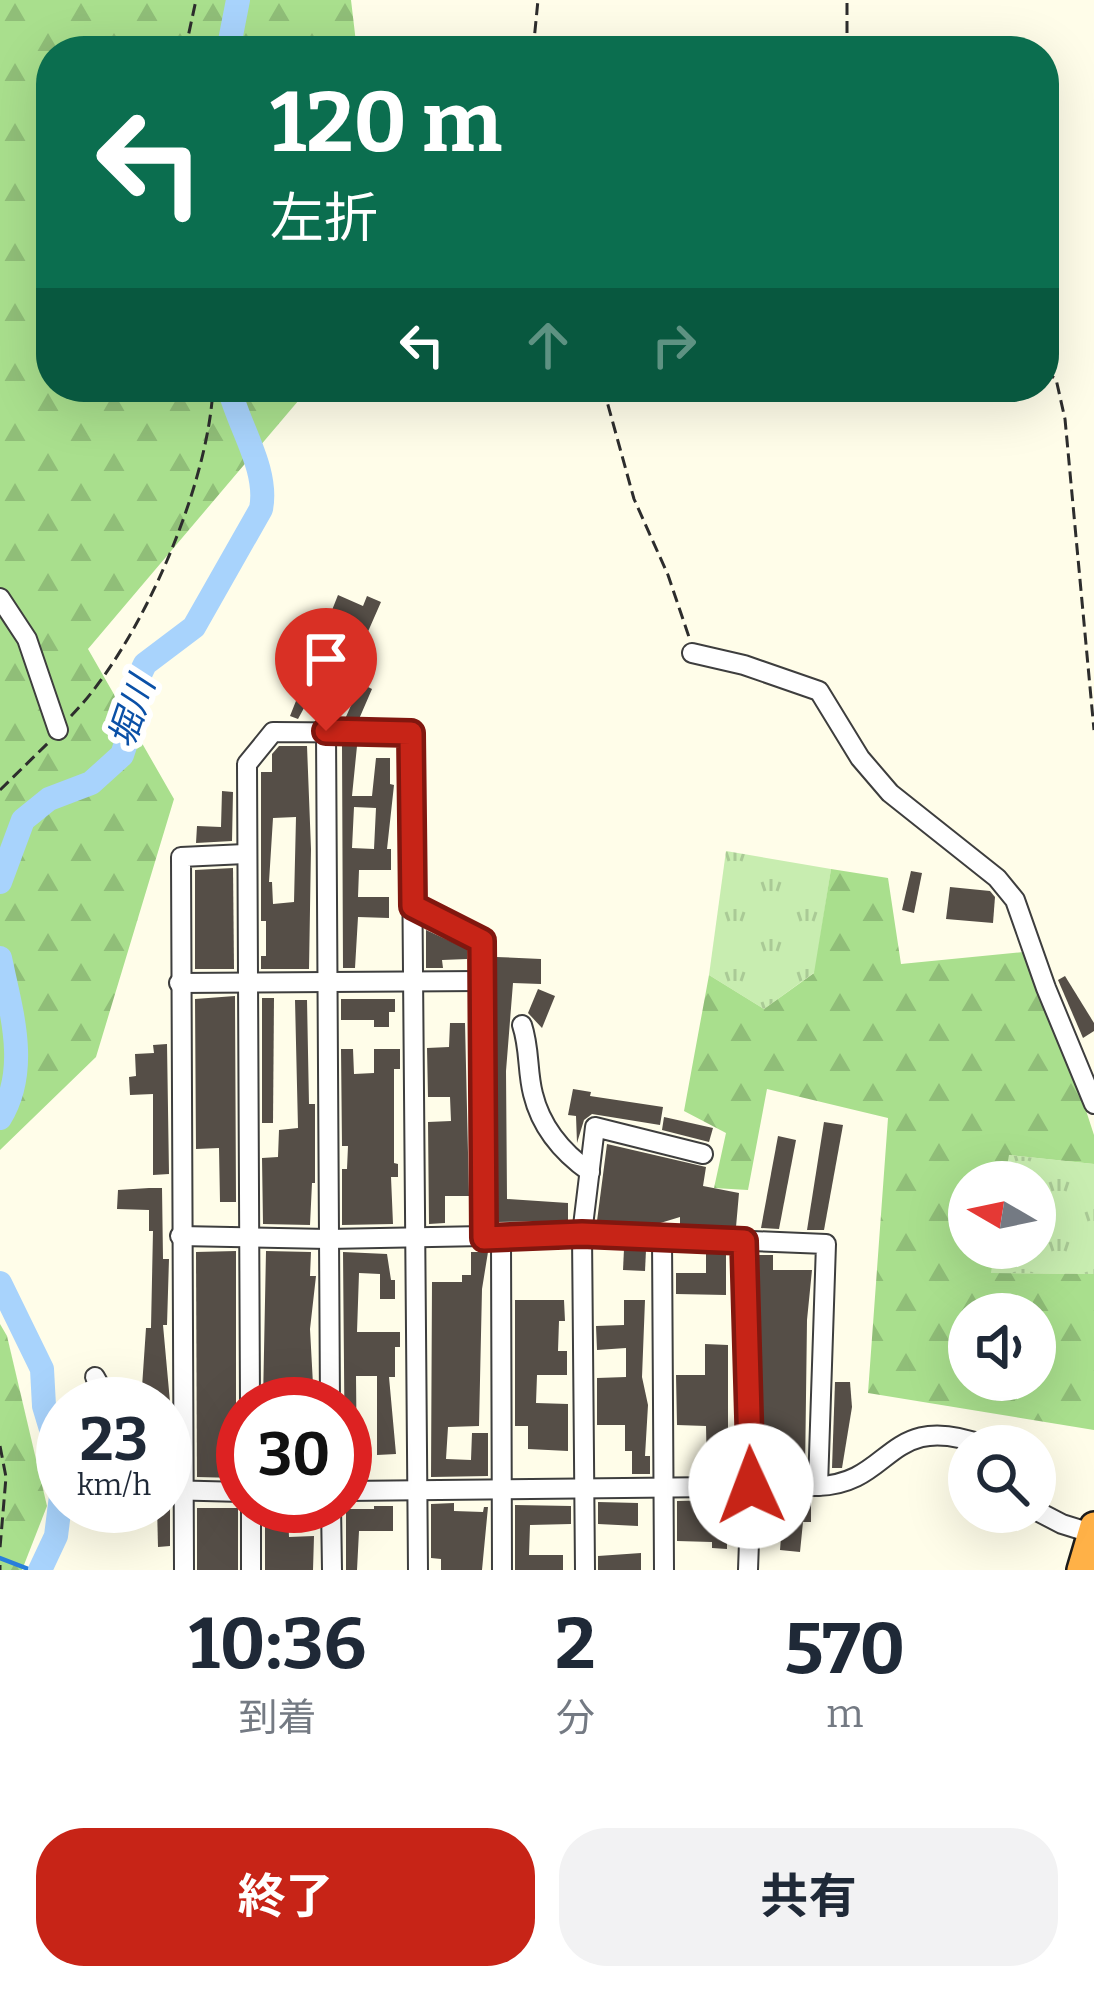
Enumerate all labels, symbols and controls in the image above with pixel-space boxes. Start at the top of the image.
text: 120 m [270,72,502,173]
icon: left [72,84,228,240]
text: 左折 [270,187,378,251]
icon: left [389,312,455,378]
icon: ahead [515,312,581,378]
icon: right [641,312,707,378]
pin [275,608,377,731]
icon: arrive [293,626,359,692]
water label: 堀川 [99,667,166,753]
north arrow [948,1161,1056,1269]
map controls [948,1161,1056,1533]
button: sound [948,1293,1056,1401]
speed limit sign: 30 [216,1377,372,1533]
text: 23 [80,1404,148,1476]
position arrow [688,1423,814,1549]
button: search [948,1425,1056,1533]
text: km/h [77,1467,151,1503]
text: 10:36 [189,1601,366,1687]
text: 2 [555,1601,595,1687]
text: 570 [784,1606,905,1692]
text: m [826,1691,863,1737]
text: 到着 [238,1695,316,1741]
text: 分 [556,1695,595,1741]
button: 終了 [36,1828,535,1966]
button: 共有 [559,1828,1058,1966]

